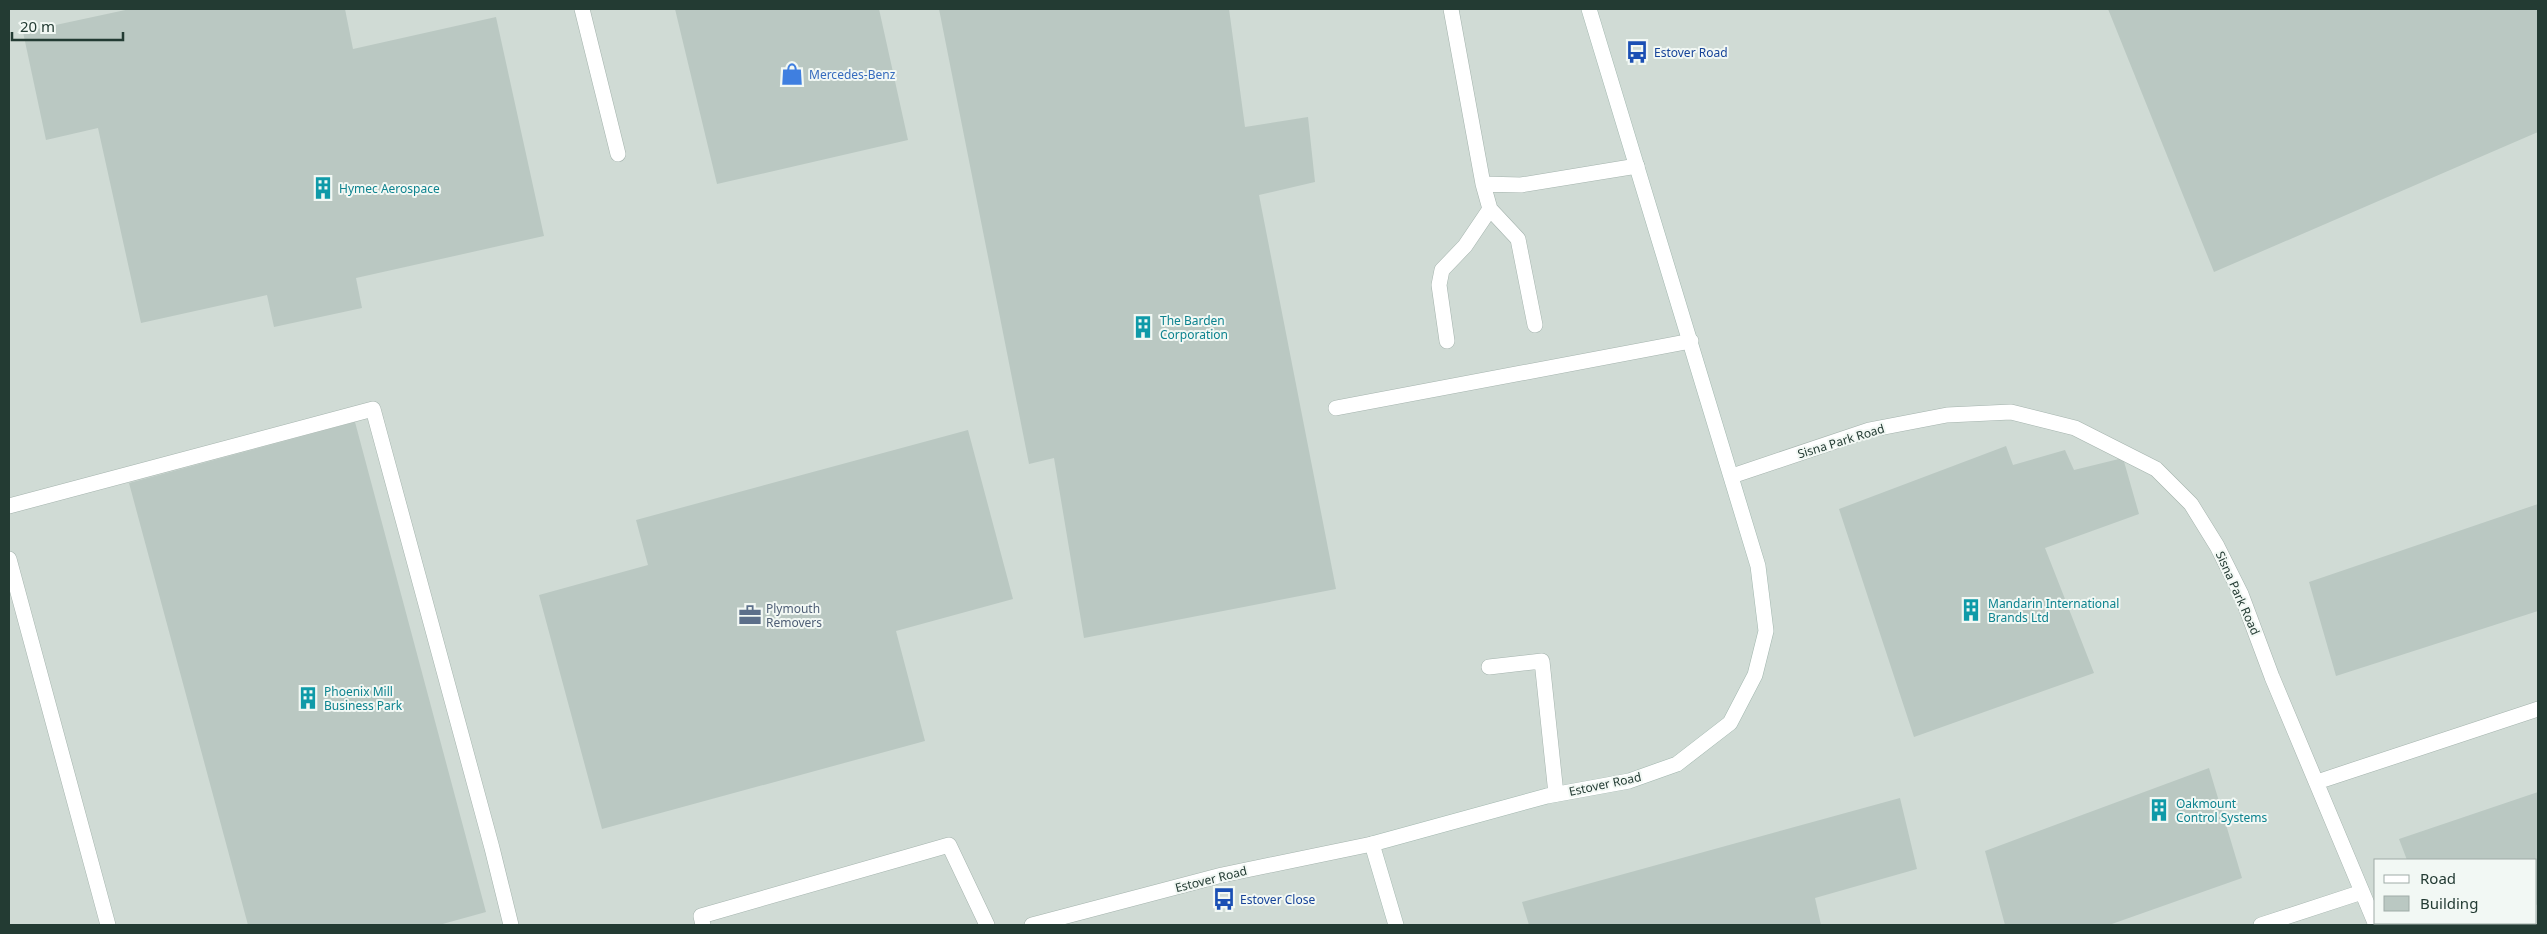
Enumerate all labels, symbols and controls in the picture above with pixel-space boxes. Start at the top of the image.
scale bar [12,10,124,42]
text: 20 m [20,16,55,36]
bus stop icon: Estover Road [1624,39,1650,65]
place label: Estover Road [1654,44,1728,61]
shop icon: Mercedes-Benz [779,61,805,87]
place label: Mercedes-Benz [809,66,896,83]
building icon: Hymec Aerospace [310,175,336,201]
place label: Hymec Aerospace [339,180,440,197]
place label: The Barden Corporation [1160,312,1228,343]
building icon: The Barden Corporation [1130,314,1156,340]
street label: Sisna Park Road [1795,420,1887,462]
street label: Sisna Park Road [2212,548,2264,638]
place label: Mandarin International Brands Ltd [1988,595,2119,626]
building icon: Mandarin International Brands Ltd [1958,597,1984,623]
place label: Plymouth Removers [766,600,822,631]
office icon: Plymouth Removers [737,602,763,628]
place label: Phoenix Mill Business Park [324,683,403,714]
building icon: Phoenix Mill Business Park [295,685,321,711]
street label: Estover Road [1567,768,1643,800]
place label: Oakmount Control Systems [2176,795,2268,826]
building icon: Oakmount Control Systems [2146,797,2172,823]
legend [2374,859,2537,924]
street label: Estover Road [1173,862,1249,896]
text: Road [2420,868,2456,888]
bus stop icon: Estover Close [1211,886,1237,912]
place label: Estover Close [1240,891,1315,908]
text: Building [2420,893,2478,913]

